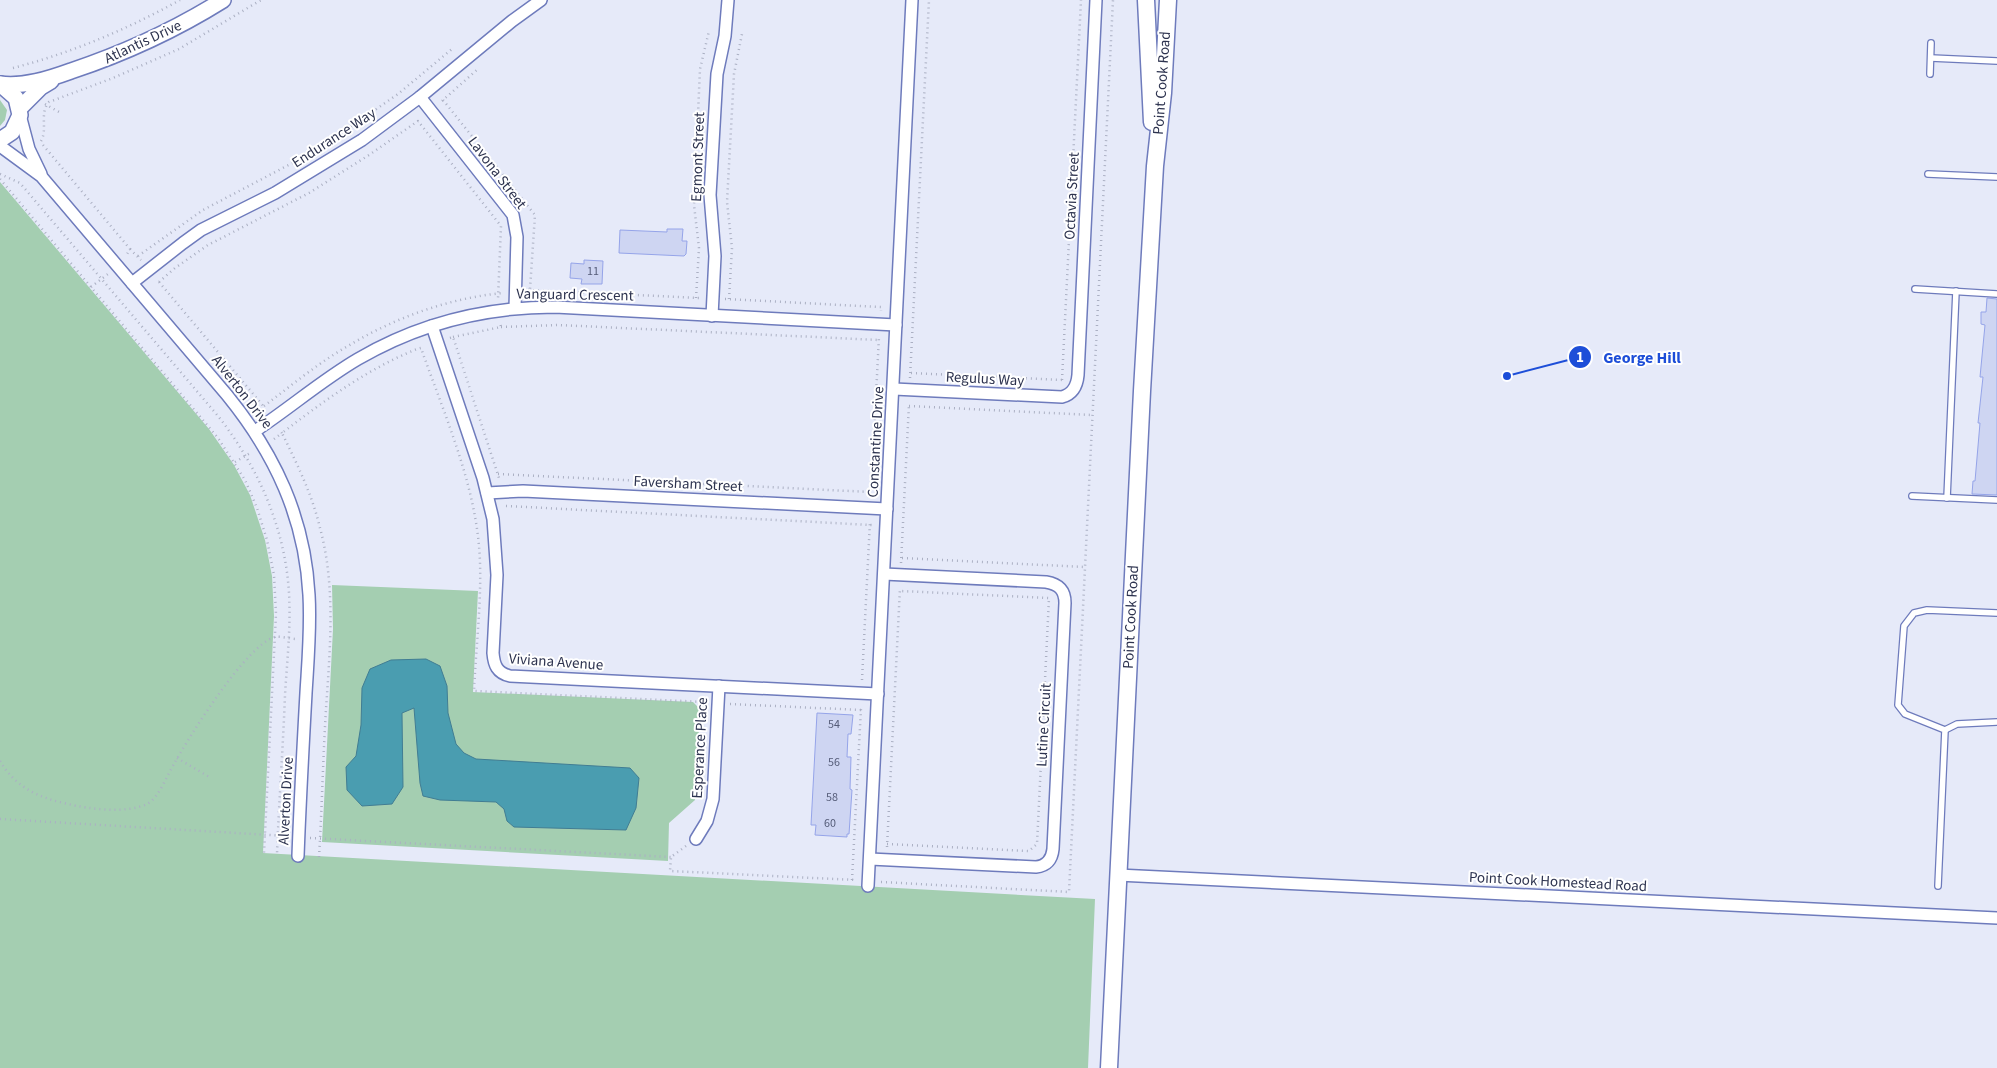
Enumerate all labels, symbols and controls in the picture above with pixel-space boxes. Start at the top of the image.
street label: Atlantis Drive [101,15,185,69]
street label: Point Cook Road [1148,31,1176,135]
street label: Endurance Way [288,103,380,173]
street label: Egmont Street [686,112,710,202]
street label: Lavona Street [463,132,531,214]
street label: Octavia Street [1059,152,1085,240]
house number: 11 [587,263,599,280]
street label: Vanguard Crescent [516,283,634,307]
callout: George Hill [1568,342,1690,373]
text: 1 [1576,347,1584,368]
text: George Hill [1603,347,1681,369]
street label: Alverton Drive [207,351,277,433]
street label: Regulus Way [945,366,1025,392]
street label: Constantine Drive [863,386,889,498]
street label: Faversham Street [633,471,743,497]
street label: Point Cook Road [1118,565,1144,669]
street label: Viviana Avenue [508,648,604,676]
street label: Lutine Circuit [1031,683,1057,767]
street label: Esperance Place [687,697,713,799]
house number: 54 [828,716,840,733]
house number: 56 [828,754,840,771]
street label: Alverton Drive [273,756,299,846]
house number: 58 [826,789,838,806]
house number: 60 [824,815,836,832]
street label: Point Cook Homestead Road [1468,867,1648,897]

